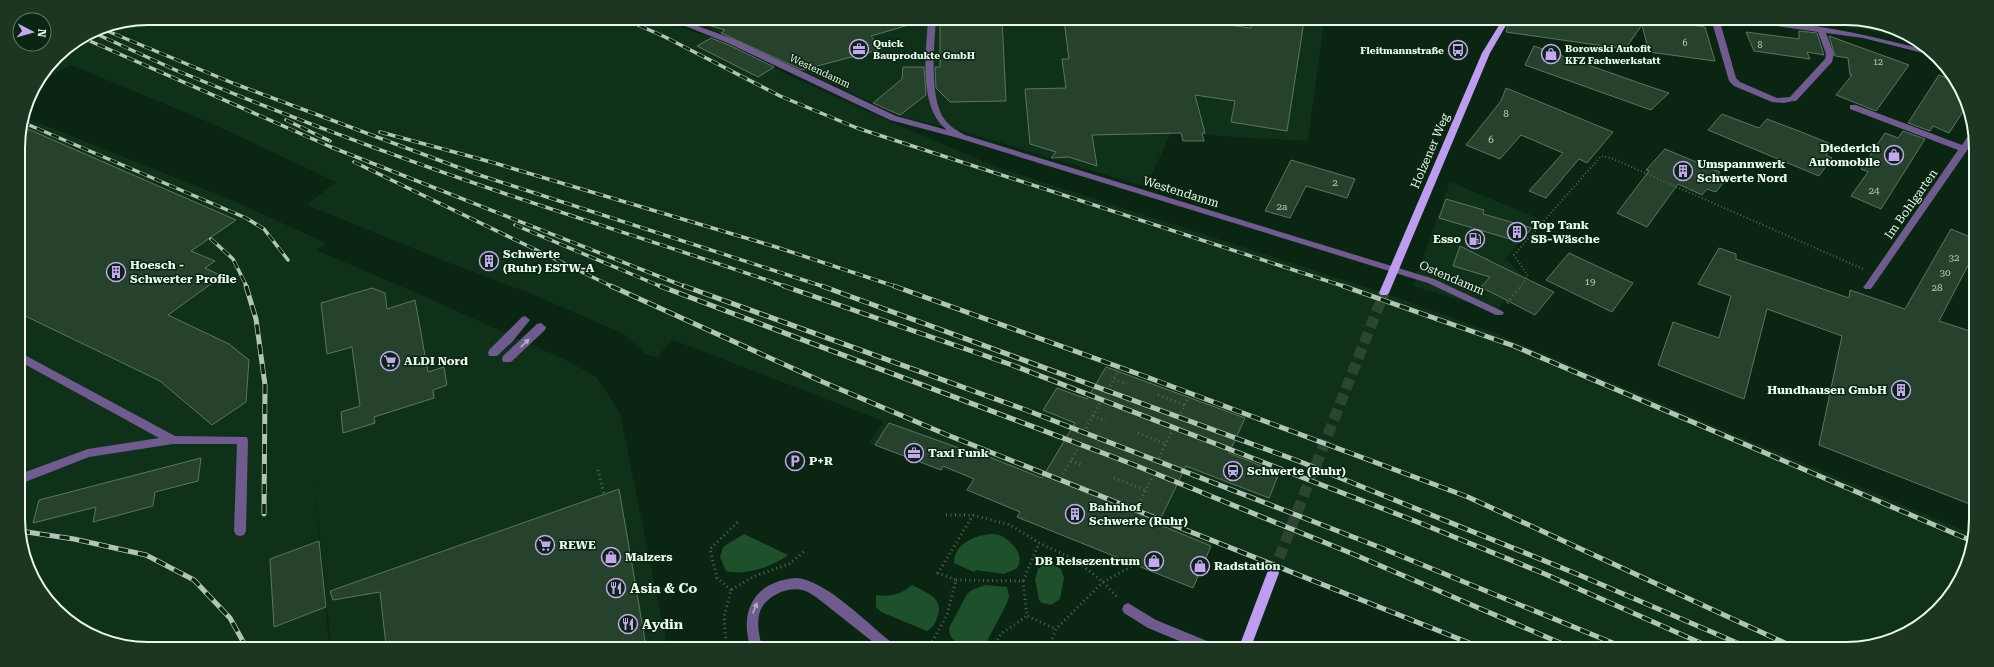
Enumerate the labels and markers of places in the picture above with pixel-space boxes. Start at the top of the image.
office icon: Quick Bauprodukte GmbH [848,38,870,60]
place label: Quick Bauprodukte GmbH [873,38,975,61]
bus stop icon: Fleitmannstraße [1447,39,1469,61]
shop icon: Borowski Autofit KFZ Fachwerkstatt [1540,43,1562,65]
place label: Borowski Autofit KFZ Fachwerkstatt [1565,43,1661,66]
place label: Fleitmannstraße [1360,45,1444,56]
place label: Diederich Automobile [1809,141,1880,169]
shop icon: Diederich Automobile [1883,144,1905,166]
place label: Umspannwerk Schwerte Nord [1697,157,1787,185]
building icon: Umspannwerk Schwerte Nord [1672,160,1694,182]
place label: Top Tank SB-Wäsche [1531,218,1600,246]
building icon: Top Tank SB-Wäsche [1506,221,1528,243]
fuel station icon: Esso [1464,228,1486,250]
place label: Esso [1433,232,1461,246]
place label: Schwerte (Ruhr) ESTW-A [503,247,595,275]
building icon: Schwerte (Ruhr) ESTW-A [478,250,500,272]
place label: Hoesch - Schwerter Profile [130,258,237,286]
building icon: Hoesch - Schwerter Profile [105,261,127,283]
supermarket icon: ALDI Nord [379,350,401,372]
place label: ALDI Nord [404,354,468,368]
building icon: Hundhausen GmbH [1890,379,1912,401]
place label: Hundhausen GmbH [1767,383,1887,397]
office icon: Taxi Funk [903,442,925,464]
place label: Taxi Funk [928,446,990,460]
parking icon: P+R [784,450,806,472]
place label: P+R [809,454,833,468]
station icon: Schwerte (Ruhr) [1222,460,1244,482]
place label: Schwerte (Ruhr) [1247,464,1346,478]
place label: Bahnhof Schwerte (Ruhr) [1089,500,1188,528]
building icon: Bahnhof Schwerte (Ruhr) [1064,503,1086,525]
supermarket icon: REWE [534,534,556,556]
place label: REWE [559,538,596,552]
shop icon: Malzers [600,546,622,568]
place label: Malzers [625,550,673,564]
shop icon: DB Reisezentrum [1143,550,1165,572]
place label: DB Reisezentrum [1035,554,1140,568]
shop icon: Radstation [1189,555,1211,577]
place label: Radstation [1214,559,1281,573]
restaurant icon: Asia & Co [605,577,627,599]
place label: Asia & Co [630,580,697,596]
restaurant icon: Aydin [617,613,639,635]
place label: Aydin [642,616,684,632]

